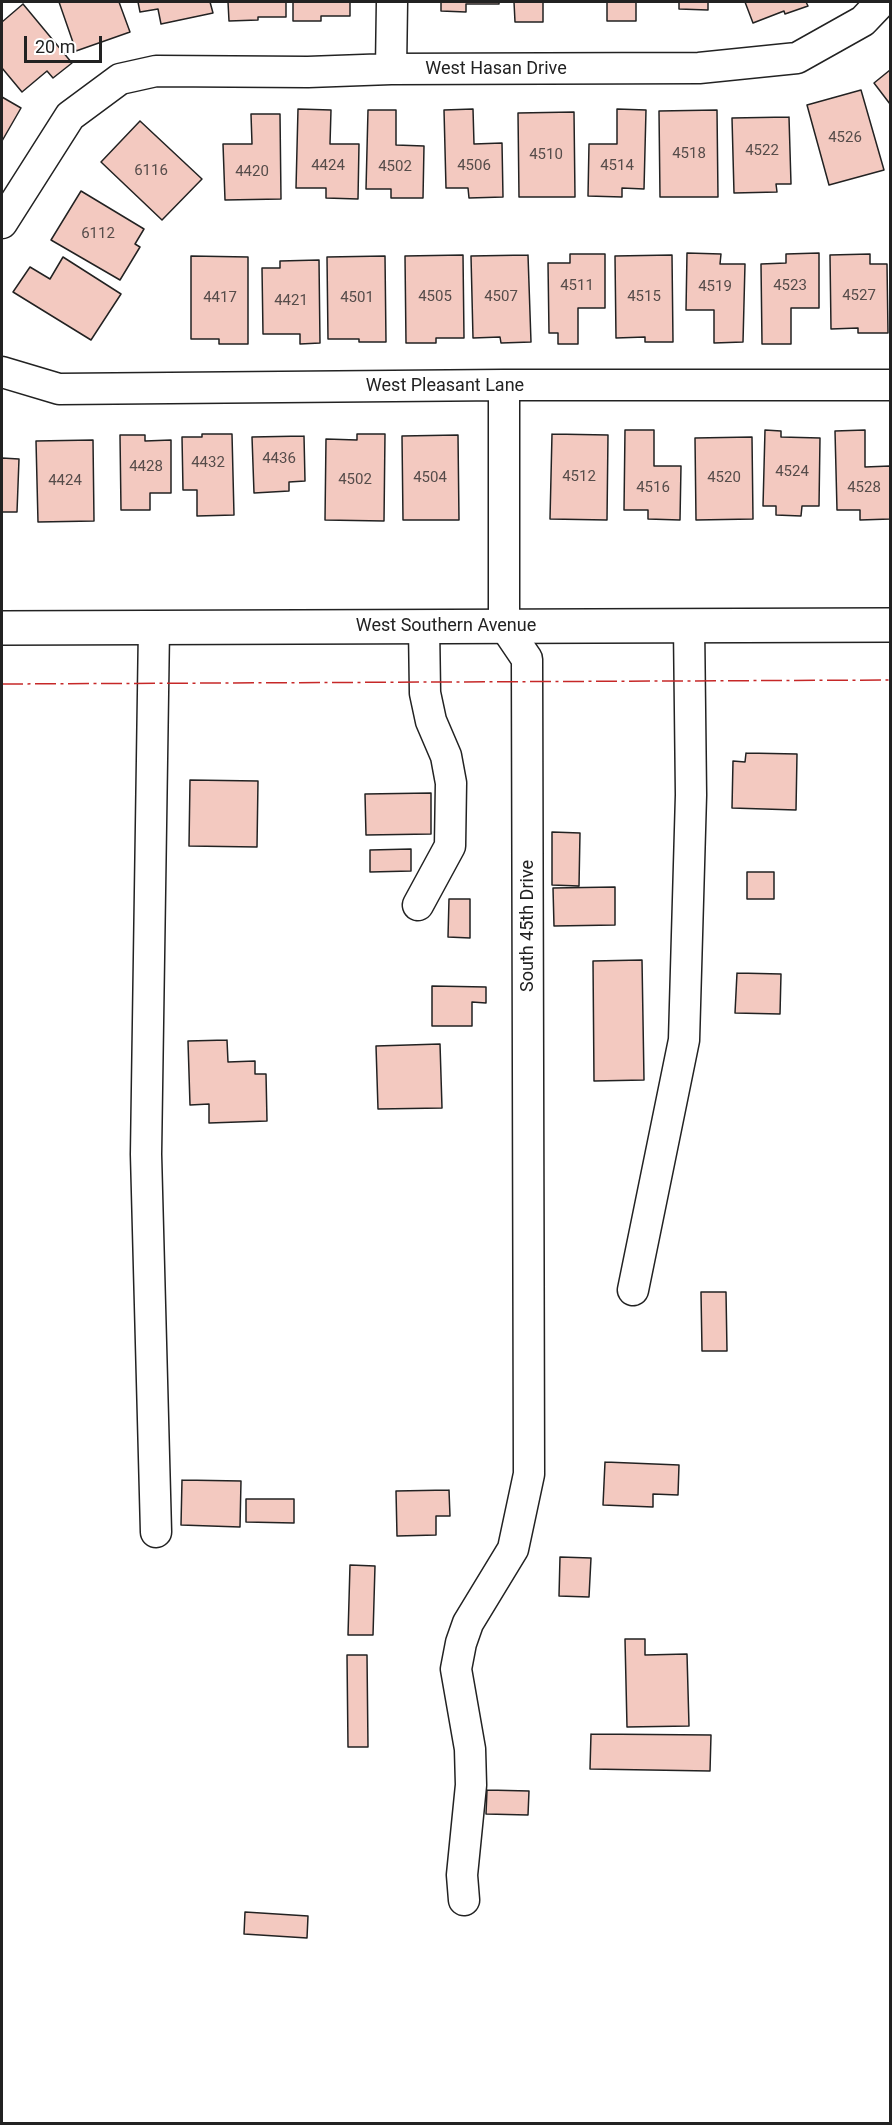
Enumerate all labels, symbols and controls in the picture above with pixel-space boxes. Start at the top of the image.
scale bar [27,24,105,62]
text: 20 m [35,36,75,57]
street label: West Hasan Drive [425,58,567,80]
house number: 4526 [828,129,862,147]
house number: 4522 [745,142,779,160]
house number: 4518 [672,145,706,163]
house number: 4510 [529,146,563,164]
house number: 4424 [311,157,345,175]
house number: 4506 [457,157,491,175]
house number: 4514 [600,157,634,175]
house number: 4502 [378,158,412,176]
house number: 6116 [134,162,168,180]
house number: 4420 [235,163,269,181]
house number: 6112 [81,225,115,243]
house number: 4511 [560,277,594,295]
house number: 4523 [773,277,807,295]
house number: 4519 [698,278,732,296]
house number: 4527 [842,287,876,305]
house number: 4505 [418,288,452,306]
house number: 4507 [484,288,518,306]
house number: 4515 [627,288,661,306]
house number: 4417 [203,289,237,307]
house number: 4501 [340,289,374,307]
house number: 4421 [274,292,308,310]
street label: West Pleasant Lane [366,375,524,397]
house number: 4436 [262,450,296,468]
house number: 4432 [191,454,225,472]
house number: 4428 [129,458,163,476]
house number: 4524 [775,463,809,481]
house number: 4512 [562,468,596,486]
house number: 4504 [413,469,447,487]
house number: 4520 [707,469,741,487]
house number: 4502 [338,471,372,489]
house number: 4424 [48,472,82,490]
house number: 4516 [636,479,670,497]
house number: 4528 [847,479,881,497]
street label: West Southern Avenue [356,615,536,637]
street label: South 45th Drive [517,860,539,992]

